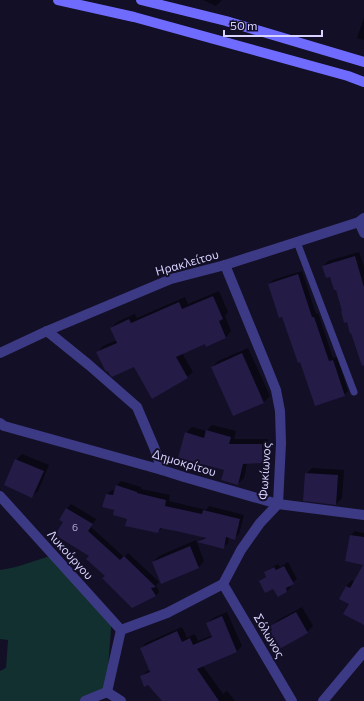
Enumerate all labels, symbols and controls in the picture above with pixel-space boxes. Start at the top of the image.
scale bar [224,12,322,38]
text: 50 m [230,18,258,32]
street label: Ηρακλείτου [153,246,220,278]
street label: Φωκίωνος [255,442,273,500]
street label: Δημοκρίτου [151,446,218,478]
house number: 6 [72,521,78,533]
street label: Λυκούργου [45,527,97,582]
street label: Σόλωνος [252,611,288,660]

